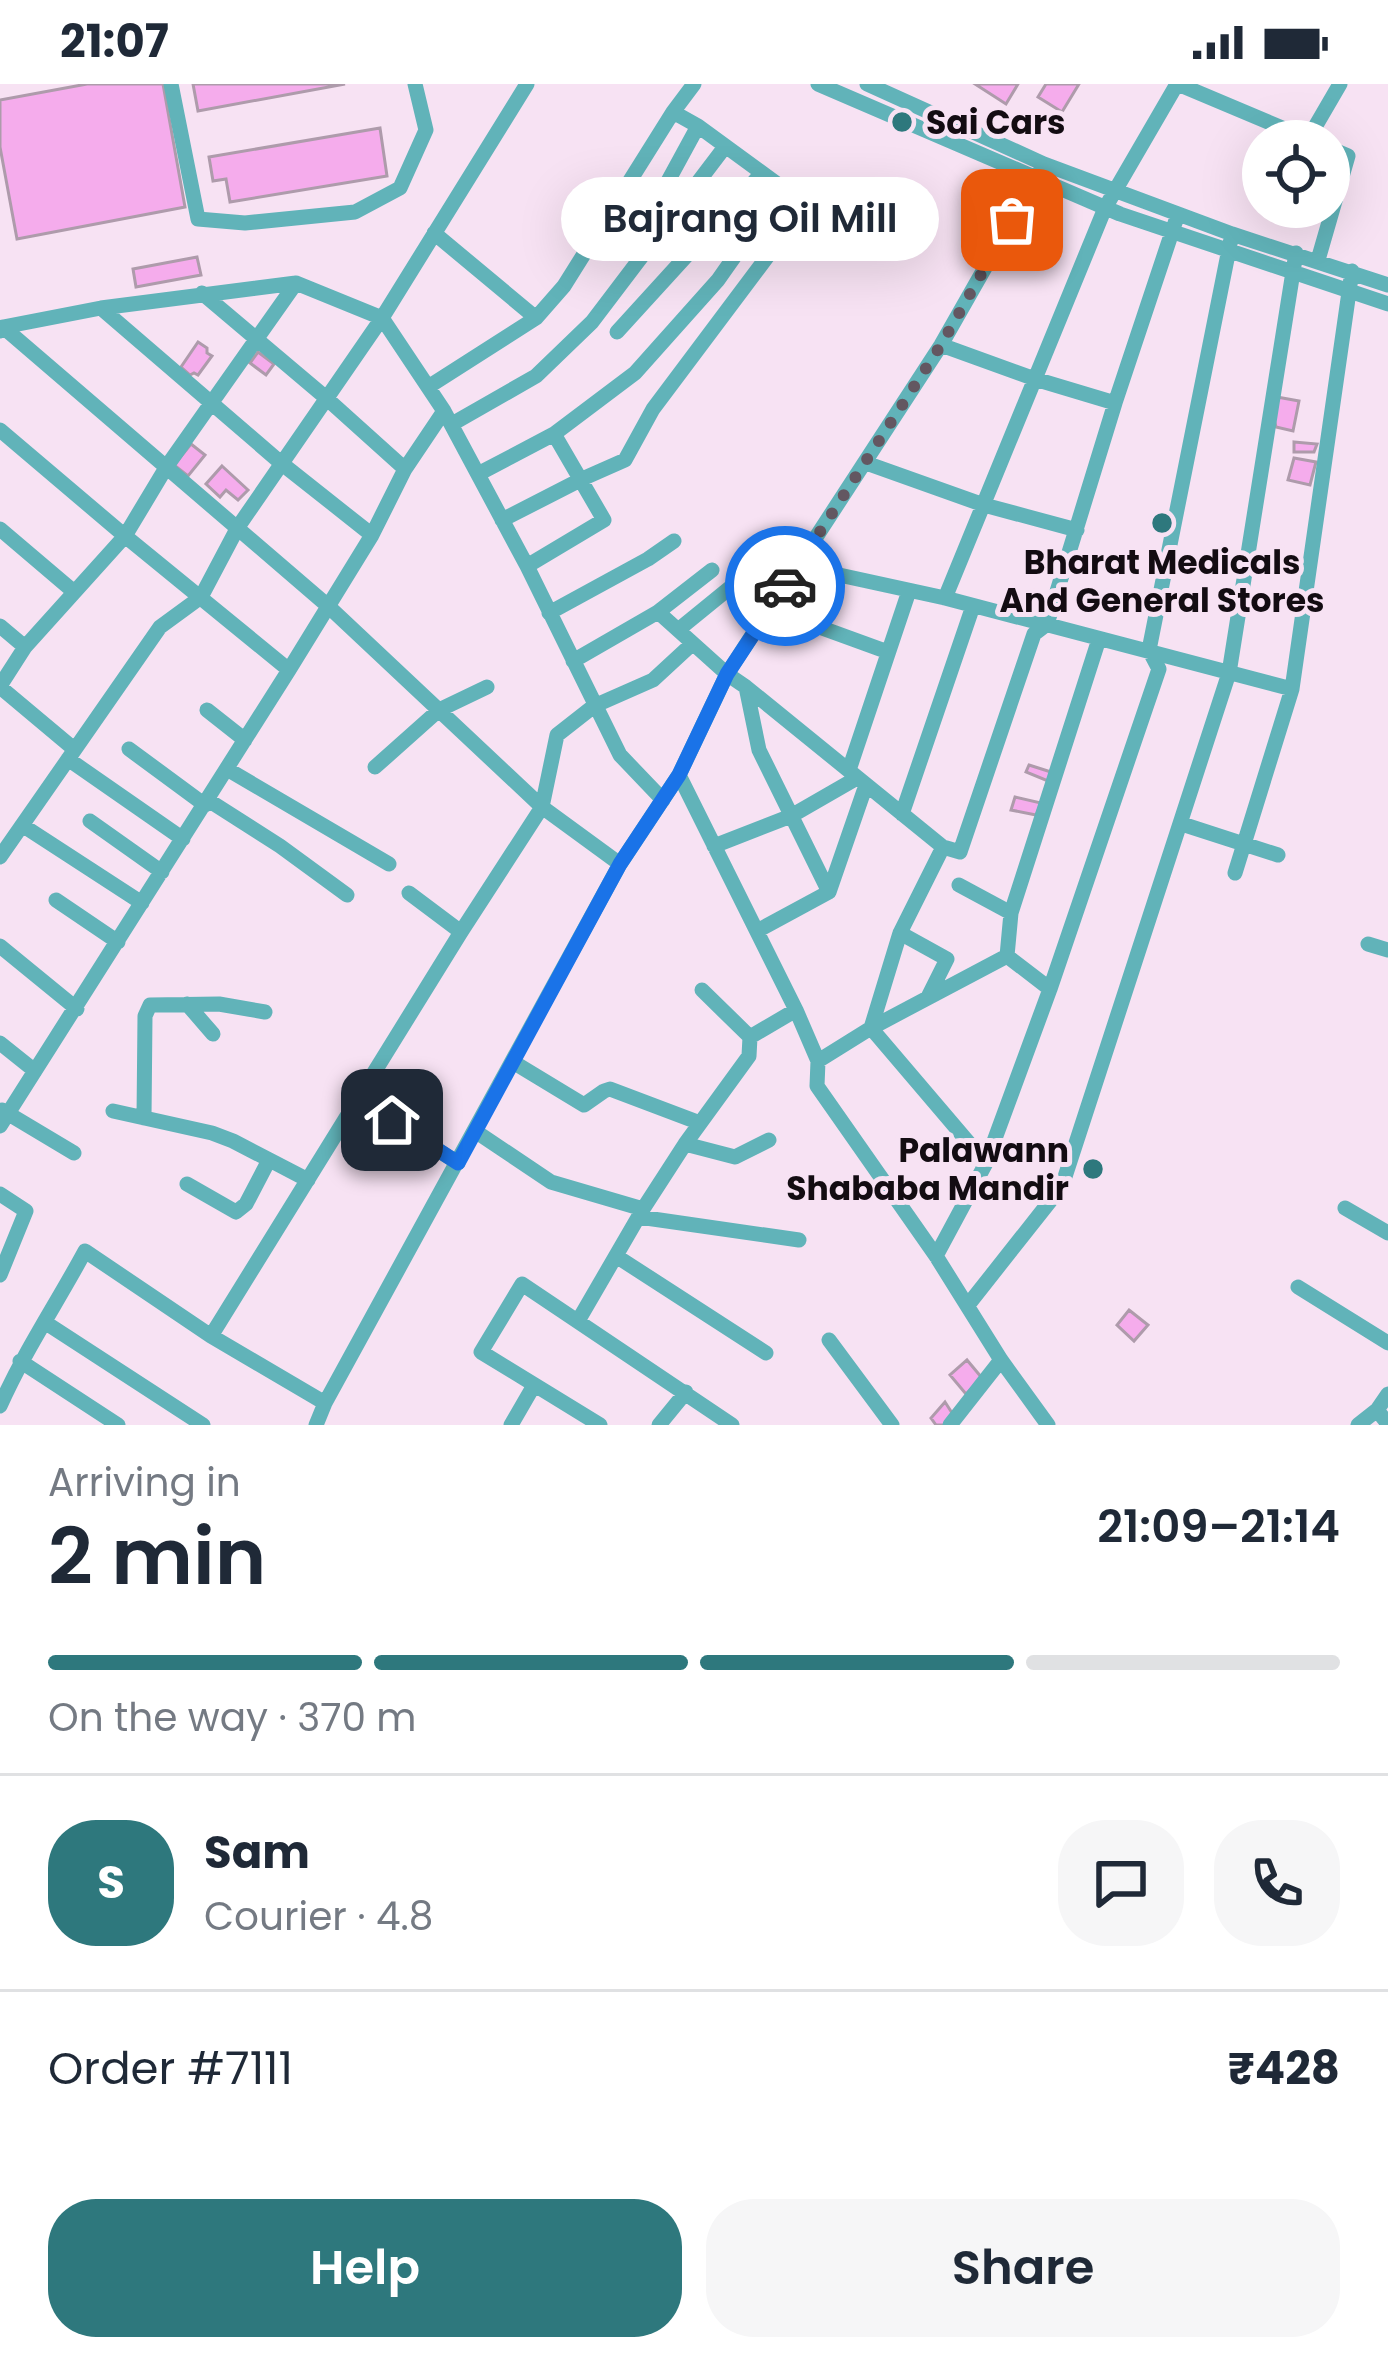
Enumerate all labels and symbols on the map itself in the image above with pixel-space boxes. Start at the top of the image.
place label: Sai Cars [926,99,1066,146]
marker: Sai Cars [889,109,915,135]
pin [961,169,1063,271]
callout: Bajrang Oil Mill [562,178,940,262]
marker: Bharat Medicals And General Stores [1149,510,1175,536]
courier [725,526,845,646]
place label: Bharat Medicals And General Stores [1000,539,1324,624]
pin [341,1069,443,1171]
place label: Palawann Shababa Mandir [786,1127,1069,1212]
marker: Palawann Shababa Mandir [1080,1156,1106,1182]

